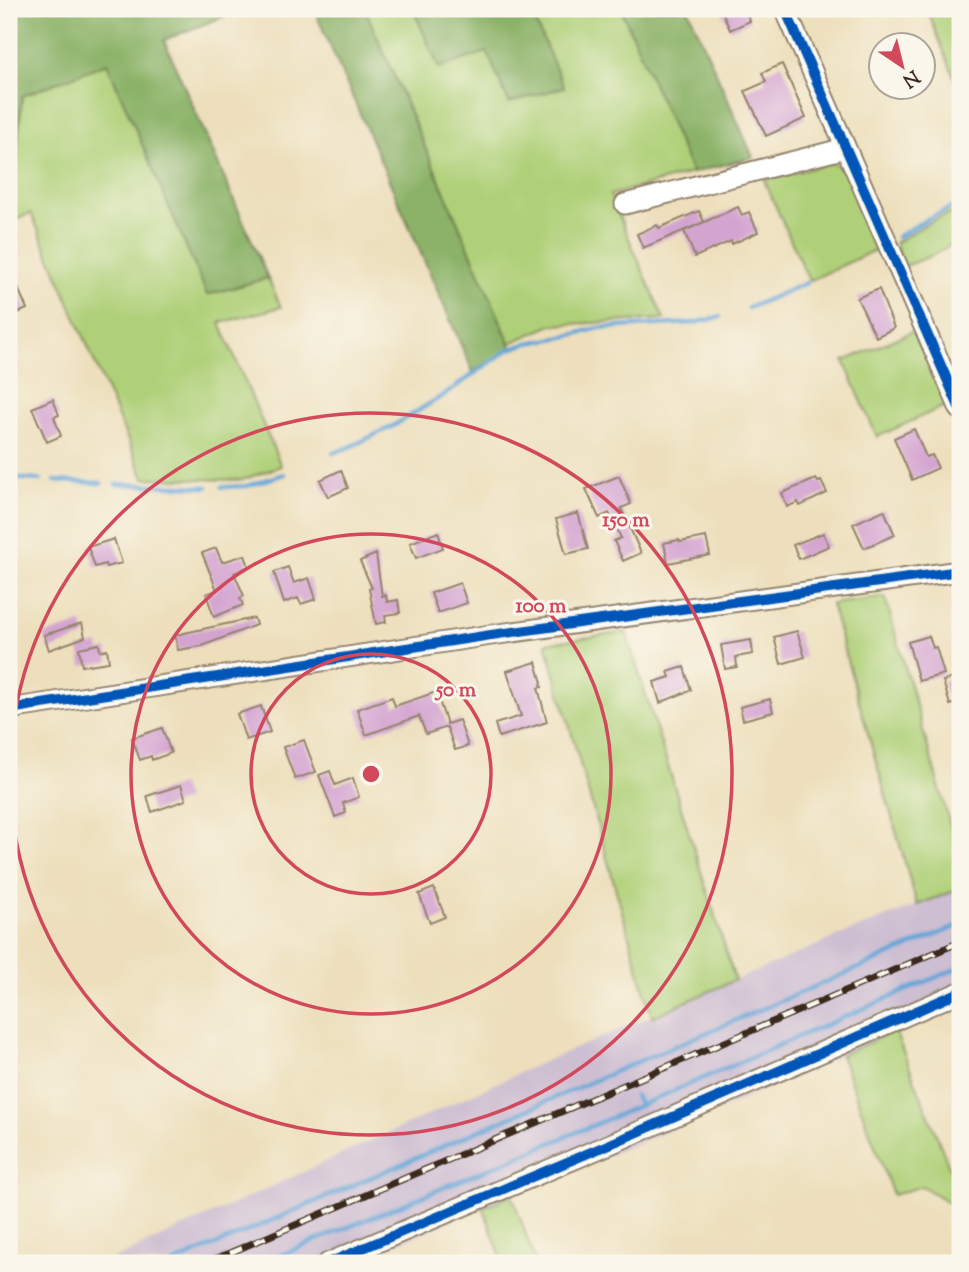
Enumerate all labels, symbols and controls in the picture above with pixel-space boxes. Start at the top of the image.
north arrow [867,32,937,102]
text: N [896,62,924,93]
text: 150 m [602,506,650,536]
text: 100 m [516,592,567,622]
text: 50 m [434,676,477,706]
centre of rings [359,762,383,786]

